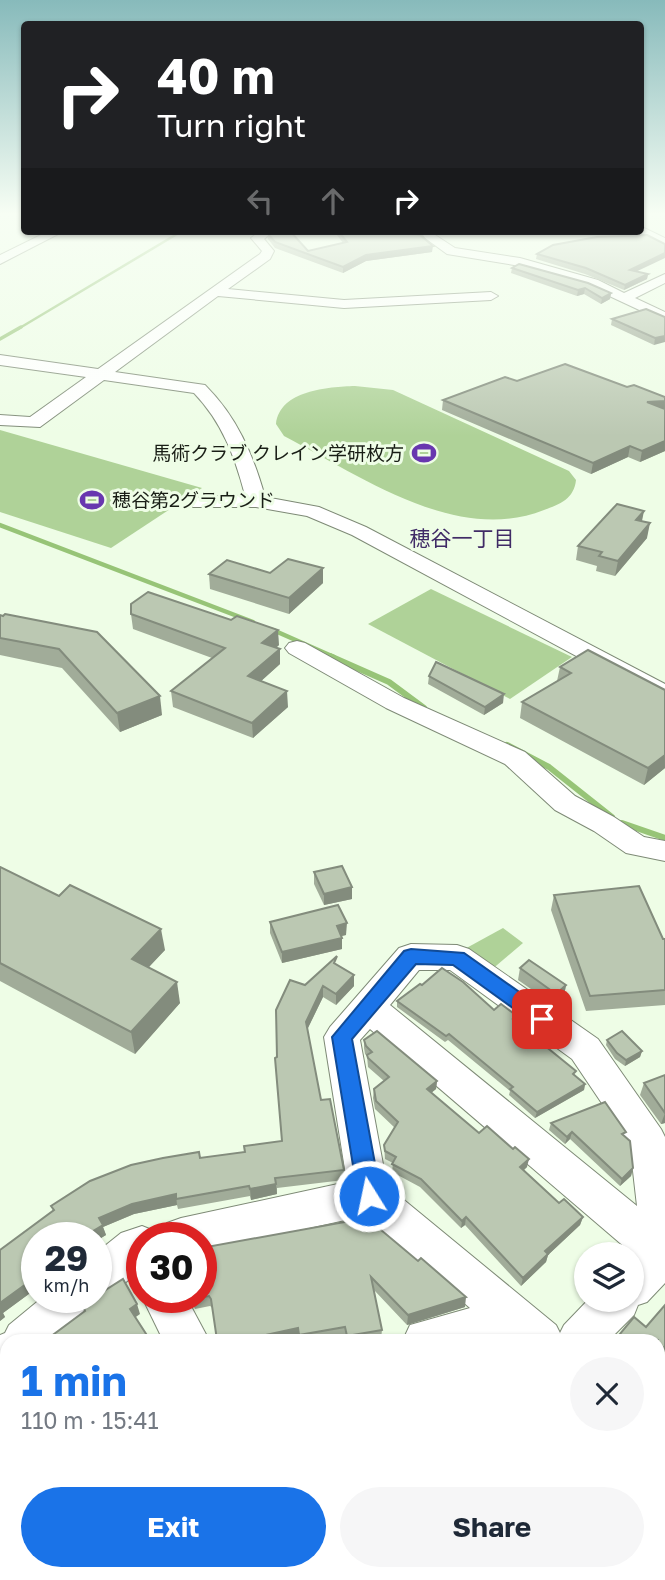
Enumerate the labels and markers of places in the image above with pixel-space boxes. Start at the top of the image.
sports icon: 馬術クラブ クレイン学研枚方 [410,439,438,467]
place label: 馬術クラブ クレイン学研枚方 [152,441,404,464]
sports icon: 穂谷第2グラウンド [78,486,106,514]
place label: 穂谷第2グラウンド [112,488,275,511]
pin [512,989,572,1049]

